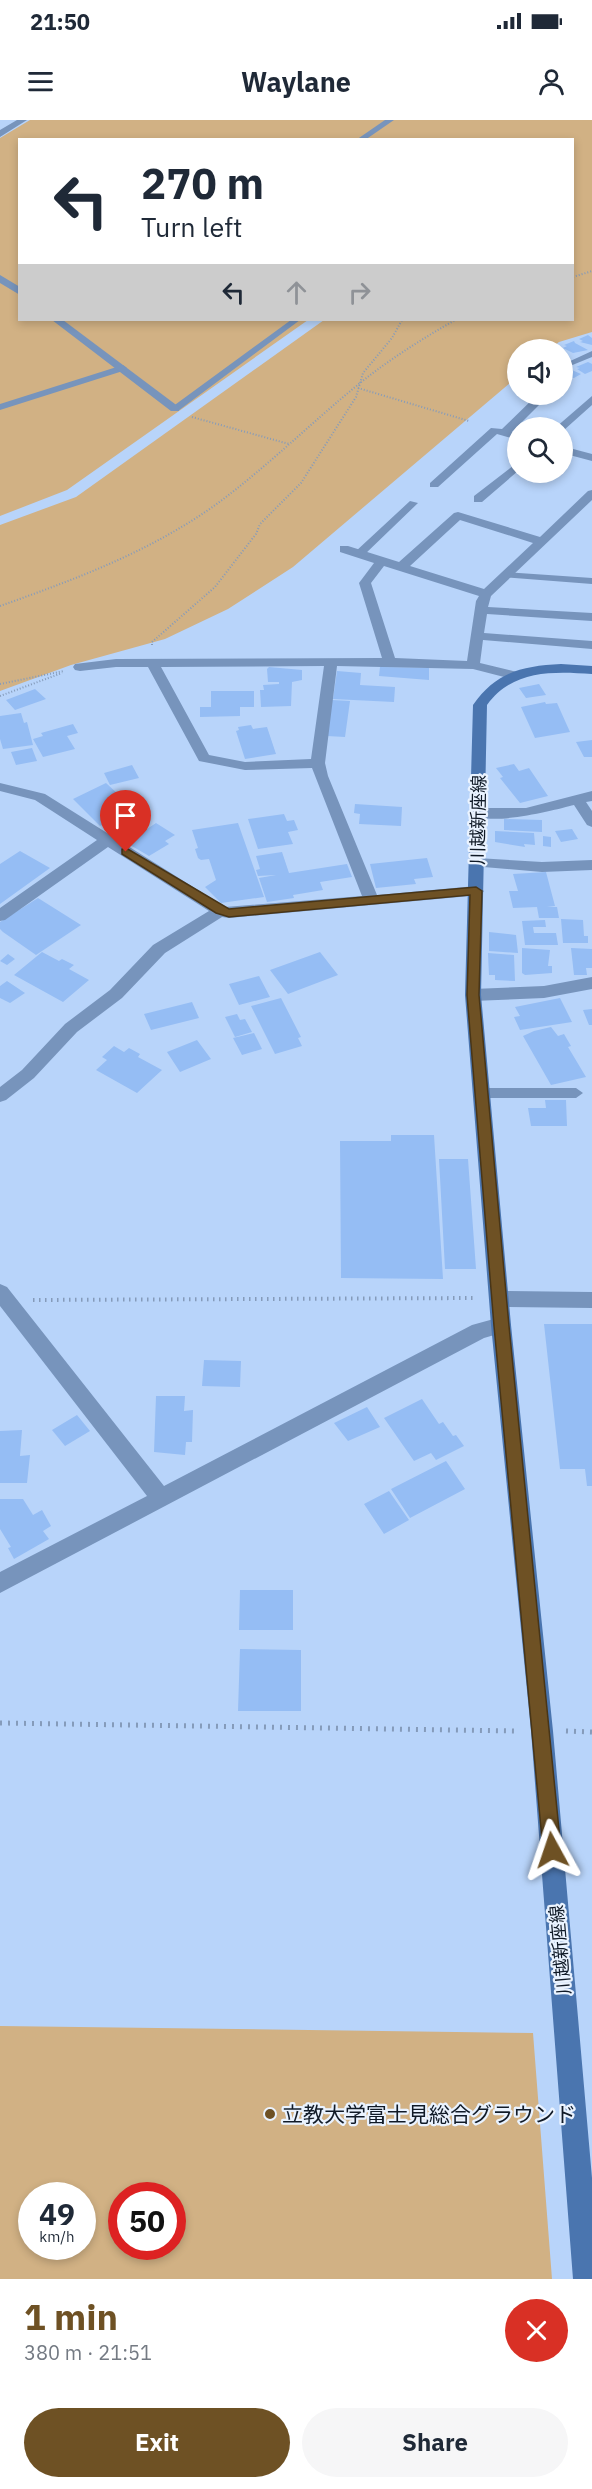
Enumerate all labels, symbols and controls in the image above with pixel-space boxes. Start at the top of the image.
text: 21:50 [30,7,90,36]
text: Waylane [241,64,351,99]
icon: menu [24,65,57,98]
icon: person [535,65,568,98]
text: 270 m [141,156,264,211]
icon: left [42,162,120,240]
text: Turn left [141,209,242,244]
icon: left [217,276,250,309]
icon: ahead [280,276,313,309]
icon: right [343,276,376,309]
map controls [507,339,573,483]
button: sound [507,339,573,405]
button: search [507,417,573,483]
street label: 川越新座線 [466,775,490,865]
pin [100,790,151,852]
icon: arrive [109,799,142,832]
position arrow [520,1818,584,1882]
street label: 川越新座線 [545,1904,575,1996]
place label: 立教大学富士見総合グラウンド [282,2100,576,2128]
marker: 立教大学富士見総合グラウンド [263,2107,277,2121]
speed limit sign: 50 [108,2182,186,2260]
text: 49 [39,2194,75,2233]
text: km/h [39,2227,75,2246]
text: 1 min [24,2293,118,2340]
button: close [505,2299,568,2362]
text: 380 m · 21:51 [24,2339,152,2366]
button: Exit [24,2408,290,2477]
button: Share [302,2408,568,2477]

